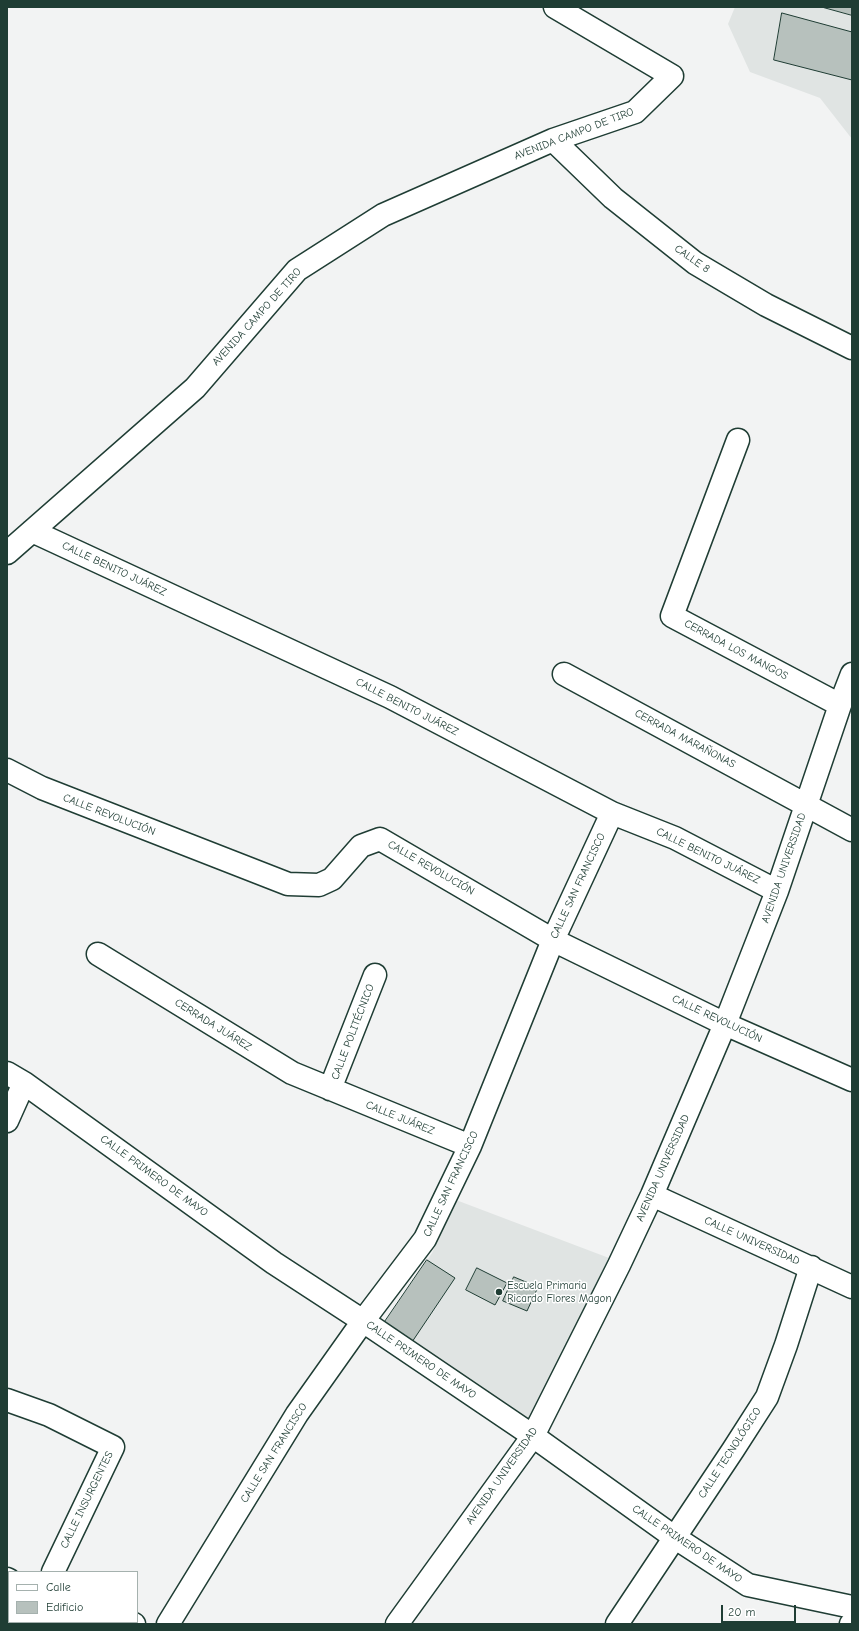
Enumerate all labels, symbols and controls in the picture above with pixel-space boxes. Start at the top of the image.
street label: AVENIDA CAMPO DE TIRO [512,105,636,163]
street label: CALLE 8 [672,242,712,276]
street label: AVENIDA CAMPO DE TIRO [210,265,304,369]
street label: CALLE BENITO JUÁREZ [60,539,168,599]
street label: CERRADA LOS MANGOS [682,617,790,683]
street label: CALLE BENITO JUÁREZ [353,675,461,739]
street label: CERRADA MARAÑONAS [632,707,738,771]
street label: CALLE REVOLUCIÓN [61,791,157,839]
street label: AVENIDA UNIVERSIDAD [759,811,809,925]
street label: CALLE BENITO JUÁREZ [654,825,762,887]
street label: CALLE SAN FRANCISCO [548,831,608,941]
street label: CALLE REVOLUCIÓN [385,838,477,898]
street label: CALLE POLITÉCNICO [329,982,377,1082]
street label: CALLE REVOLUCIÓN [670,992,764,1046]
street label: CERRADA JUÁREZ [172,996,254,1054]
street label: CALLE JUÁREZ [364,1098,436,1138]
street label: AVENIDA UNIVERSIDAD [633,1112,693,1224]
street label: CALLE SAN FRANCISCO [421,1129,481,1239]
street label: CALLE PRIMERO DE MAYO [98,1132,210,1220]
street label: CALLE UNIVERSIDAD [702,1214,802,1268]
place label: Escuela Primaria Ricardo Flores Magon [507,1279,612,1305]
marker: Escuela Primaria Ricardo Flores Magon [494,1287,504,1297]
street label: CALLE PRIMERO DE MAYO [363,1318,479,1402]
street label: CALLE SAN FRANCISCO [238,1401,310,1505]
street label: CALLE TECNOLÓGICO [696,1405,764,1501]
street label: AVENIDA UNIVERSIDAD [463,1425,541,1527]
street label: CALLE INSURGENTES [58,1449,116,1551]
street label: CALLE PRIMERO DE MAYO [629,1502,745,1586]
legend [8,1571,138,1623]
text: Calle [46,1580,71,1594]
scale bar [723,1597,798,1623]
text: Edificio [46,1600,83,1614]
text: 20 m [728,1605,756,1619]

